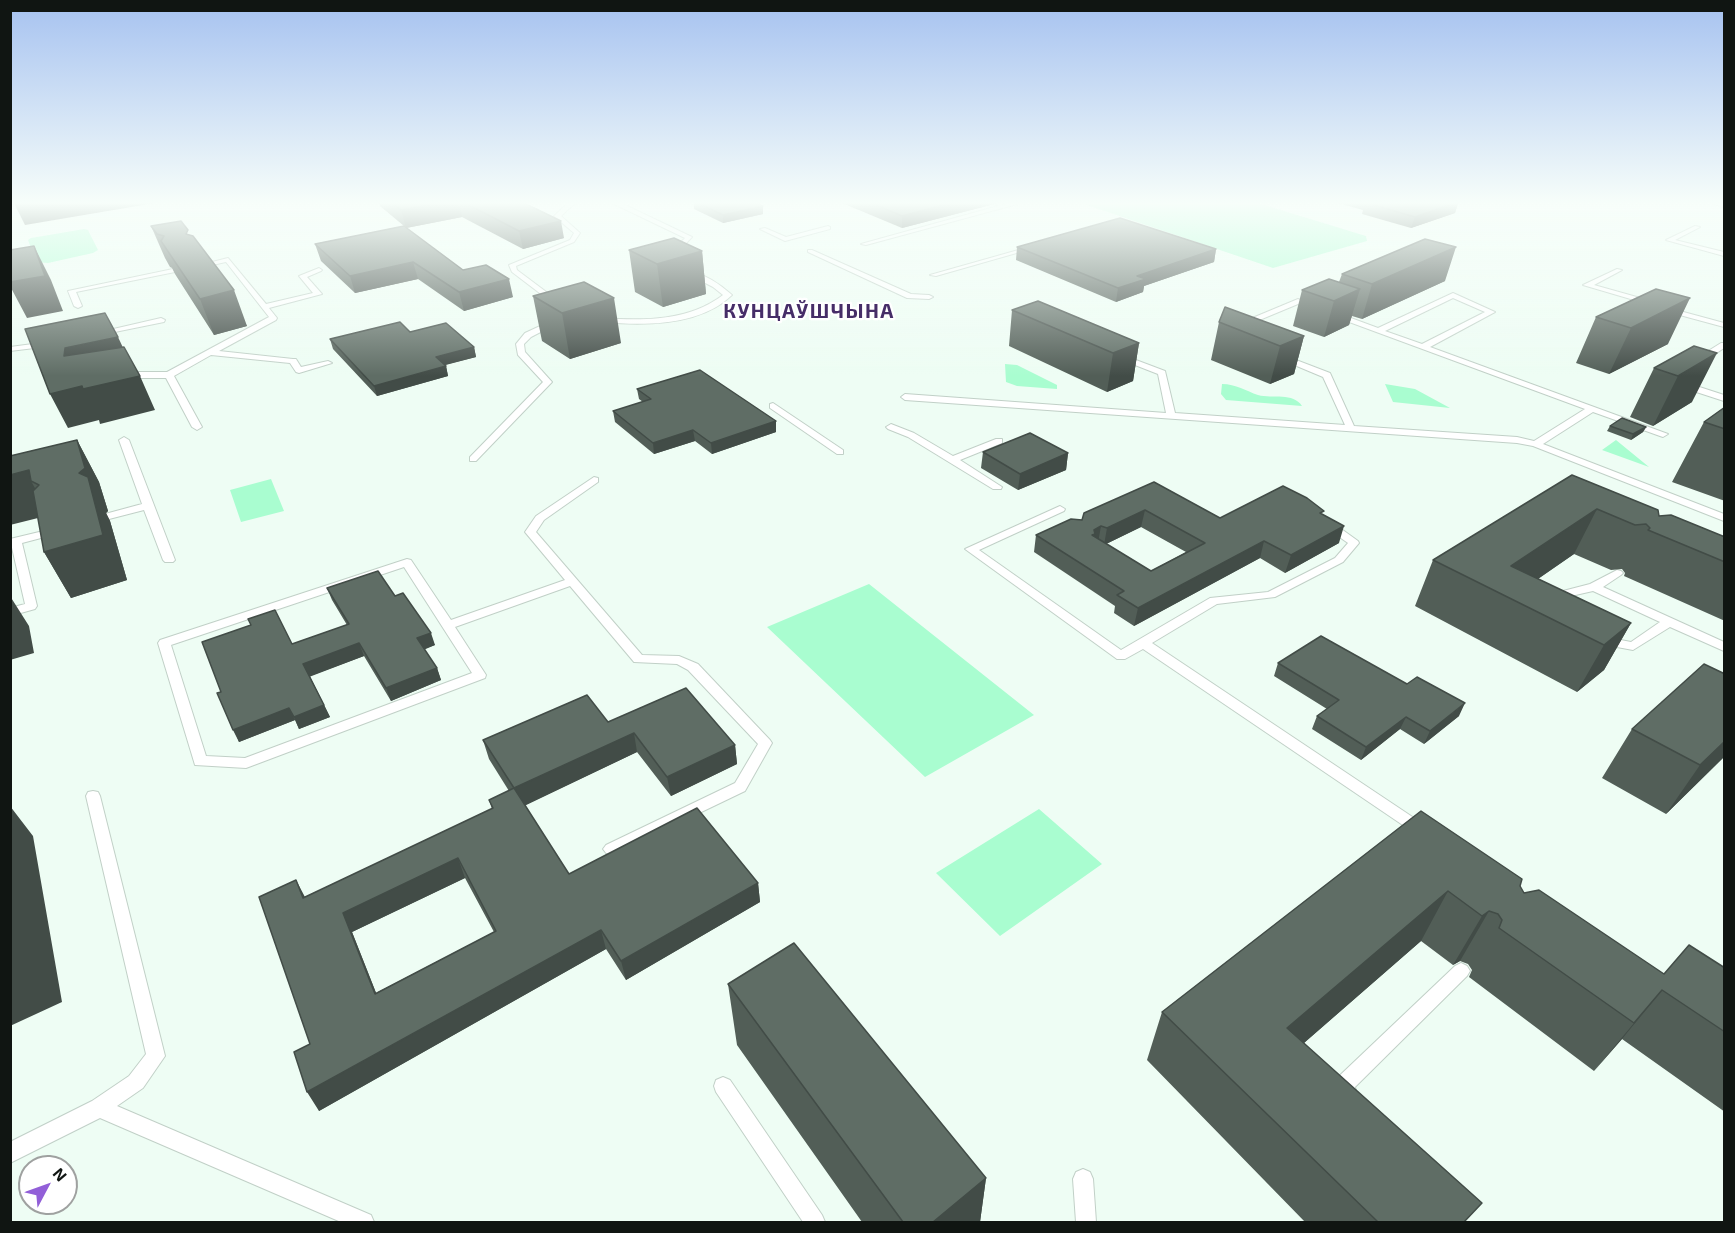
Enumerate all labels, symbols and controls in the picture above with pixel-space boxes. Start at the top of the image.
district label: КУНЦАЎШЧЫНА [723,299,895,323]
north arrow [18,1155,78,1215]
text: N [49,1164,71,1185]

